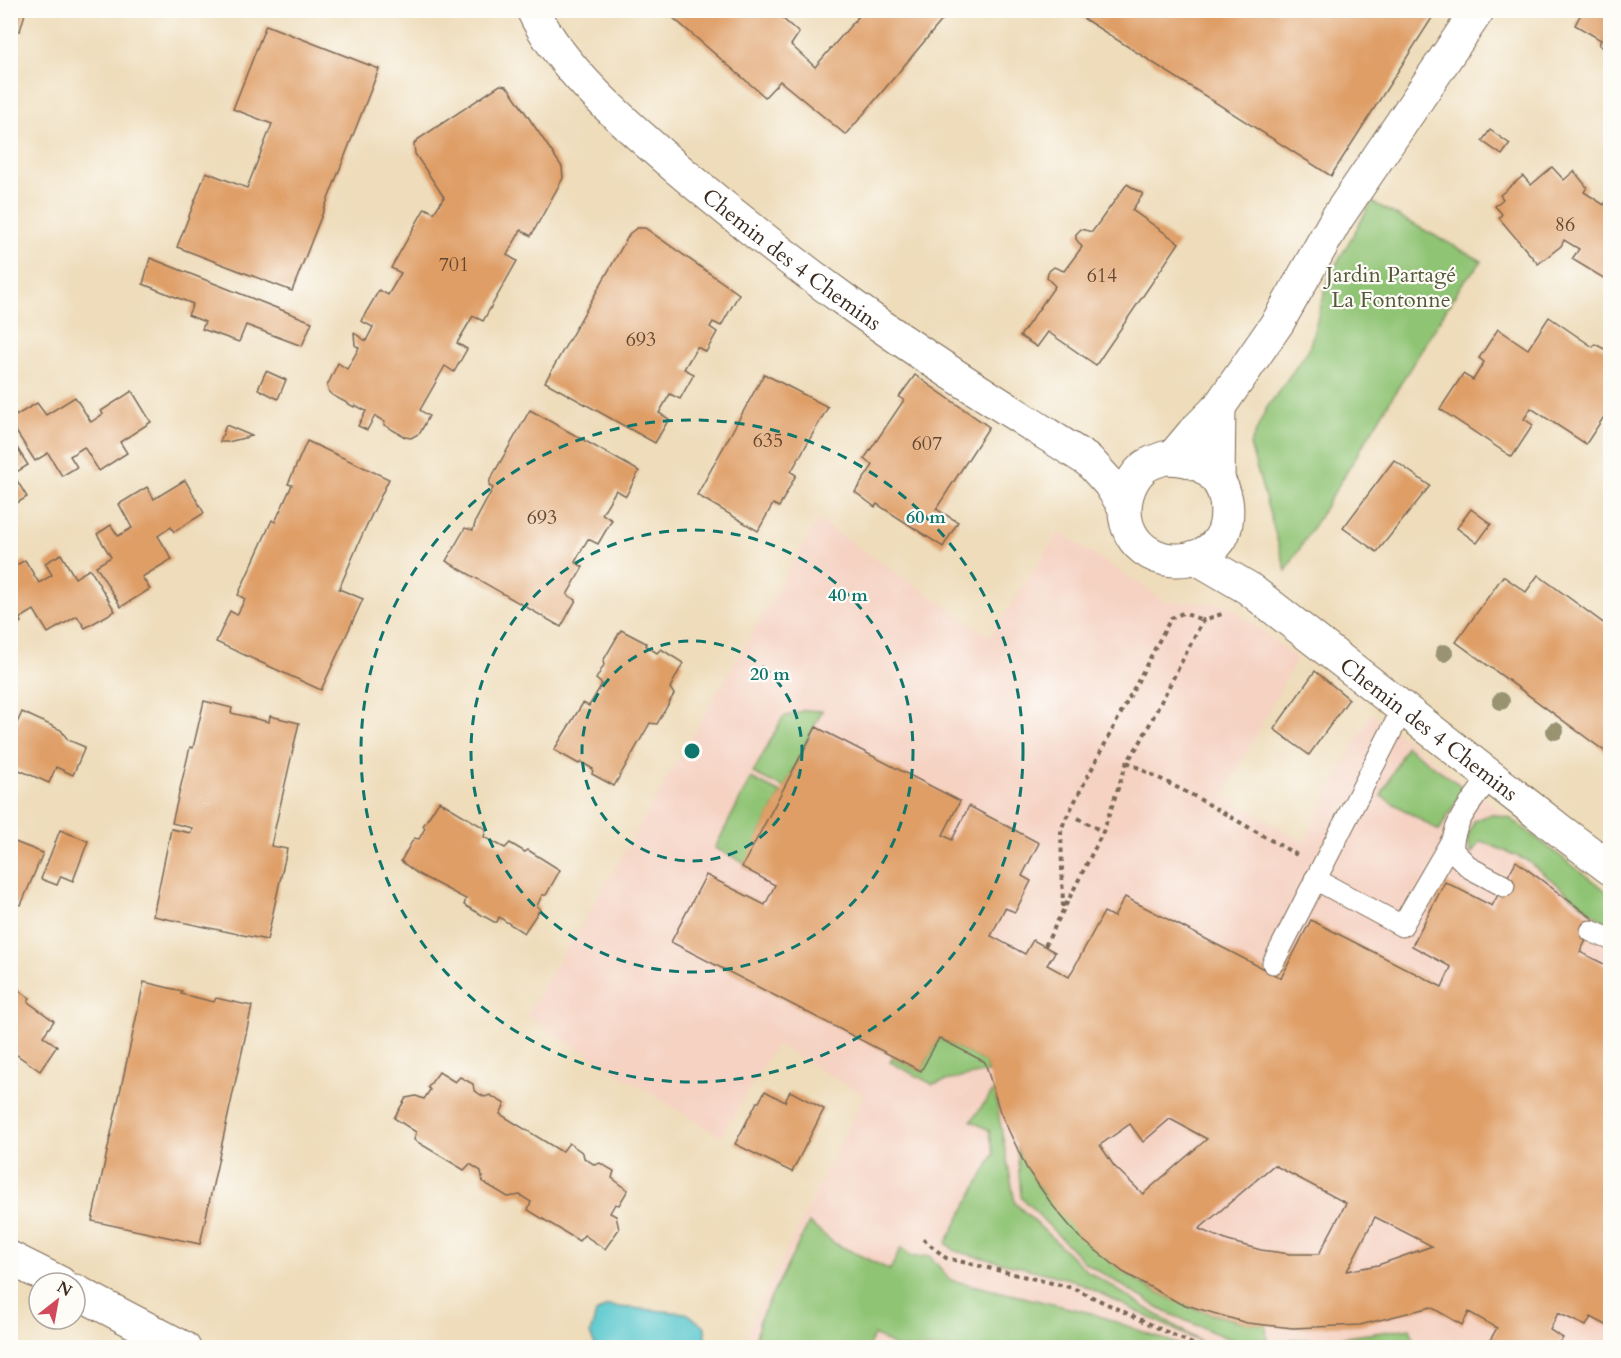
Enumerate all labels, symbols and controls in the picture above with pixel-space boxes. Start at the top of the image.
street label: Chemin des 4 Chemins [696,182,887,338]
house number: 86 [1555,211,1575,238]
house number: 701 [439,251,469,278]
park label: Jardin Partagé La Fontonne [1323,260,1456,315]
house number: 614 [1087,262,1117,289]
house number: 693 [626,326,656,353]
house number: 635 [753,427,783,454]
house number: 607 [912,430,942,457]
house number: 693 [527,504,557,531]
text: 60 m [906,505,946,530]
text: 40 m [828,583,868,608]
street label: Chemin des 4 Chemins [1333,651,1524,808]
text: 20 m [750,662,790,687]
centre of rings [682,741,702,761]
north arrow [27,1271,87,1331]
text: N [53,1276,76,1302]

